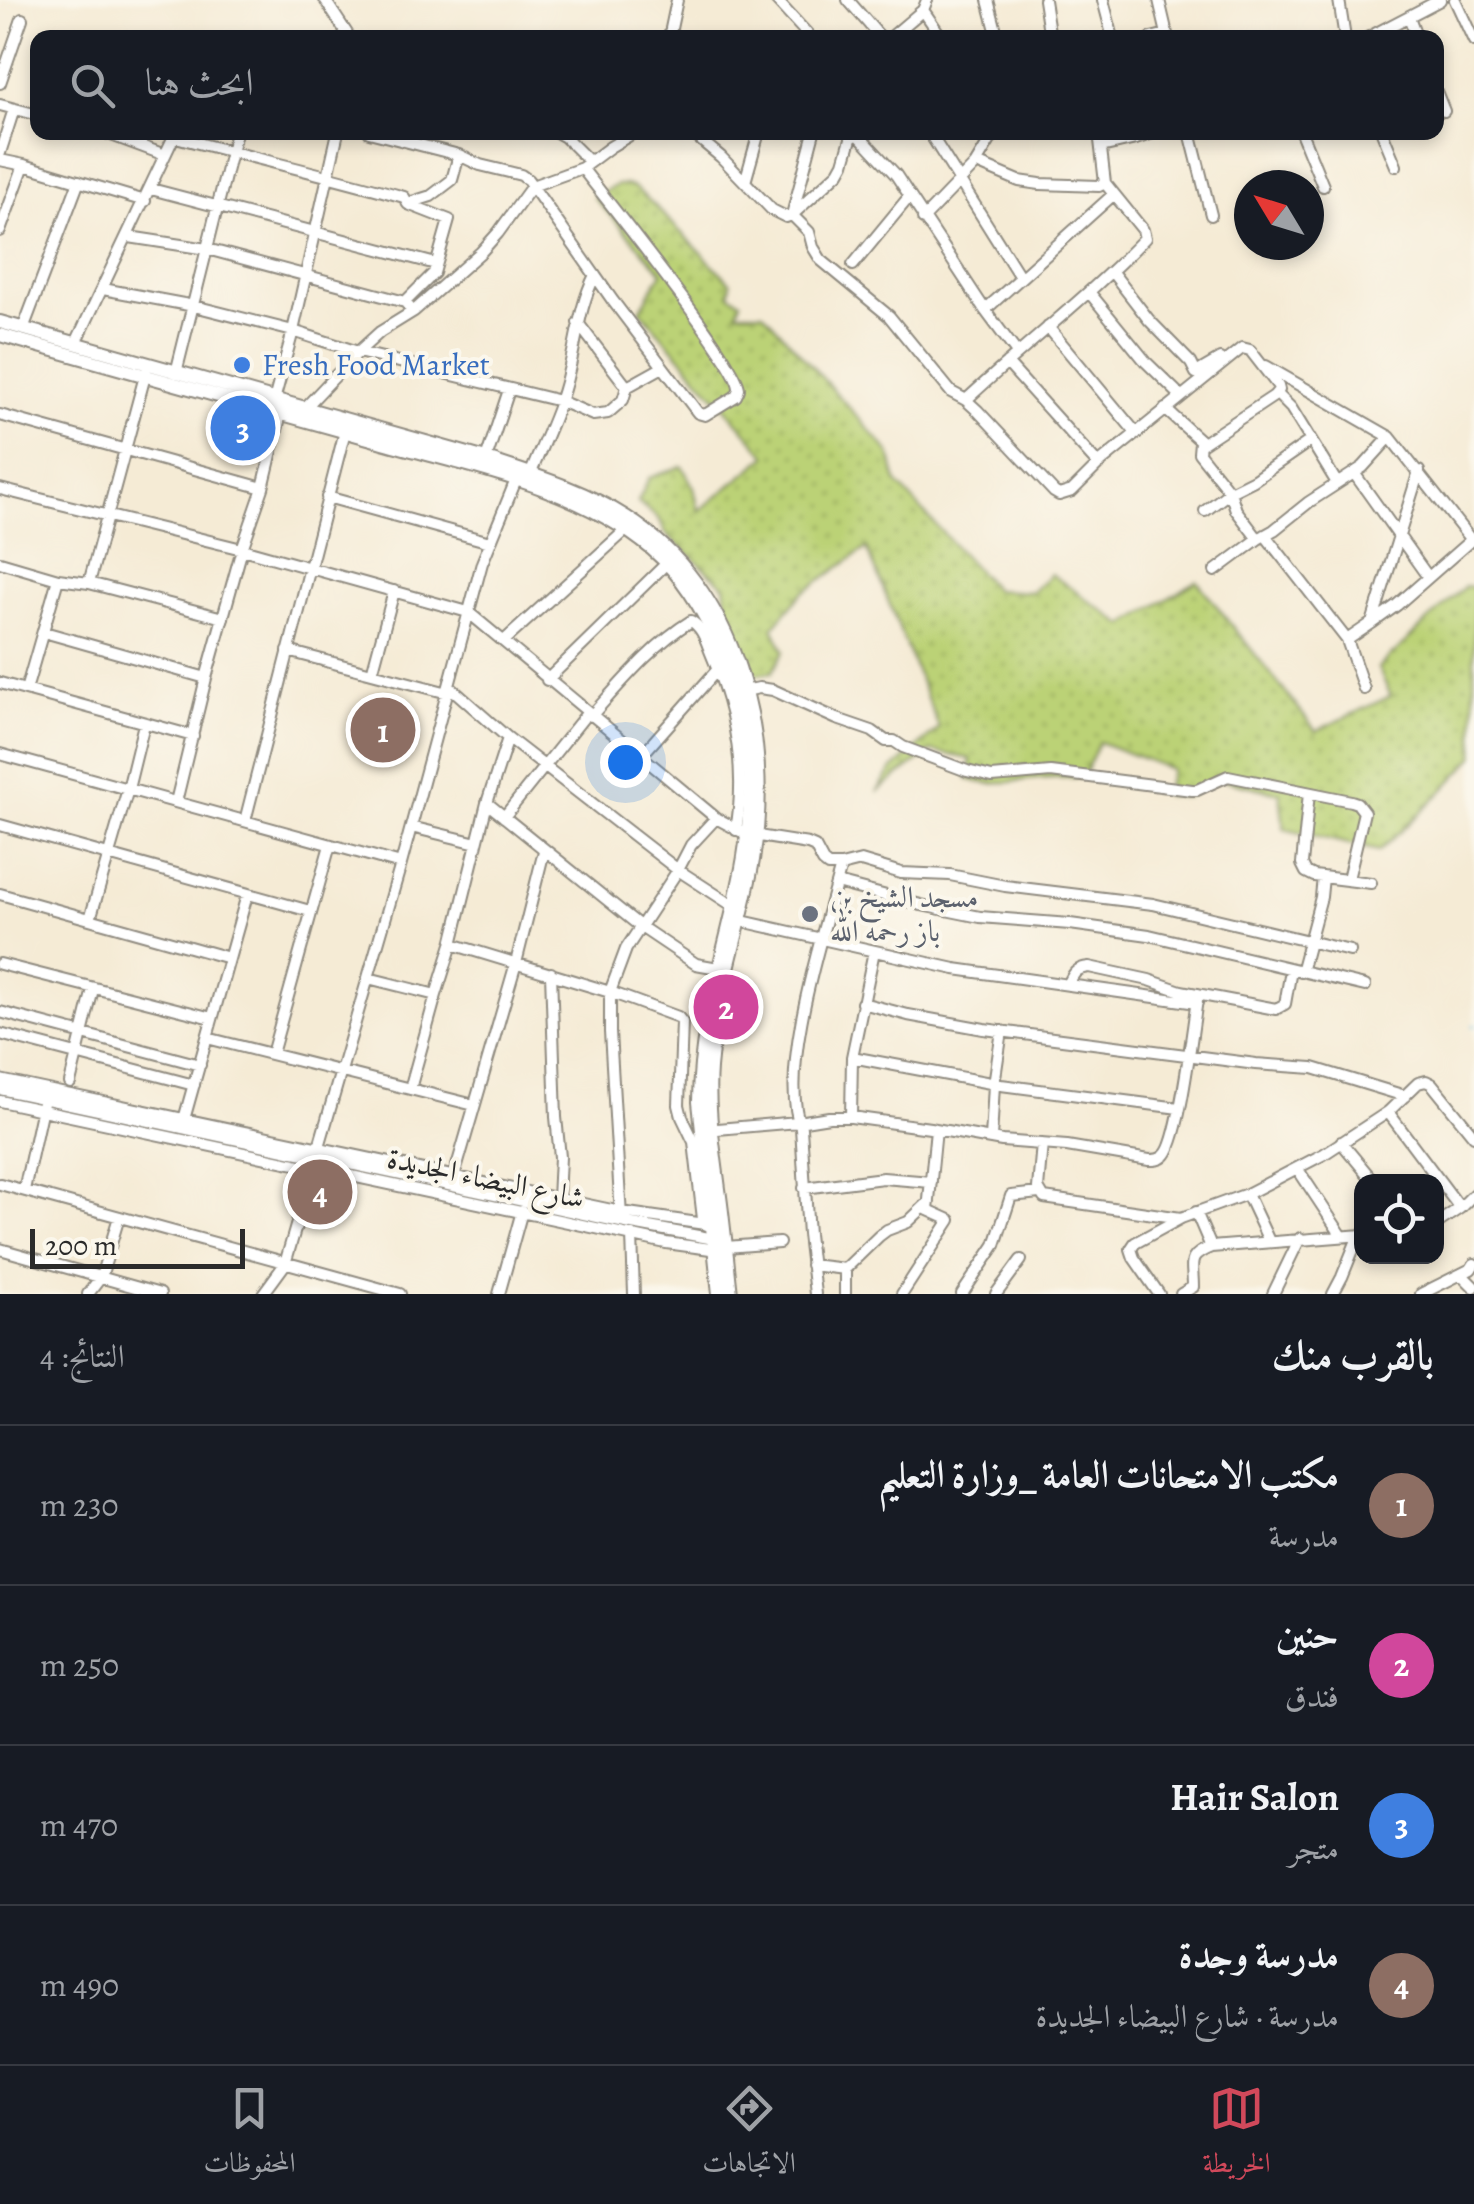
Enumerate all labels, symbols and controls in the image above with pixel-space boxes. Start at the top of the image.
search box [30,30,1444,140]
text: ابحث هنا [145,56,254,108]
icon: search [65,58,120,113]
north arrow [1234,170,1324,260]
place label: Fresh Food Market [262,345,490,385]
marker: Fresh Food Market [231,354,253,376]
pin: 3 [210,390,276,466]
pin: 1 [350,692,416,768]
your location [600,737,651,788]
place label: مسجد الشيخ بن باز رحمه الله [830,877,978,951]
marker: مسجد الشيخ بن باز رحمه الله [799,903,821,925]
pin: 2 [694,970,758,1044]
street label: شارع البيضاء الجديدة [383,1138,588,1223]
pin: 4 [288,1154,352,1230]
map controls [1354,1174,1444,1264]
button: locate [1354,1174,1444,1264]
scale bar [30,1224,245,1268]
text: 200 m [45,1227,117,1265]
text: بالقرب منك [1271,1326,1434,1383]
text: النتائج: 4 [40,1334,125,1378]
text: مكتب الامتحانات العامة _وزارة التعليم [878,1448,1339,1500]
text: 230 m [40,1483,119,1527]
text: 1 [1396,1483,1407,1527]
text: مدرسة [1268,1514,1339,1558]
text: حنين [1276,1608,1339,1660]
text: 250 m [40,1643,119,1687]
text: 2 [1394,1643,1409,1687]
text: فندق [1285,1674,1339,1718]
text: Hair Salon [1170,1771,1339,1823]
text: 470 m [40,1803,118,1847]
text: 3 [1395,1803,1408,1847]
text: متجر [1288,1826,1339,1870]
text: مدرسة وجدة [1178,1928,1339,1980]
text: 490 m [40,1963,119,2007]
text: 4 [1394,1963,1409,2007]
text: مدرسة · شارع البيضاء الجديدة [1036,1994,1339,2038]
tab: المحفوظات [203,2081,296,2190]
tab: الاتجاهات [702,2081,796,2190]
tab: الخريطة [1203,2081,1271,2190]

